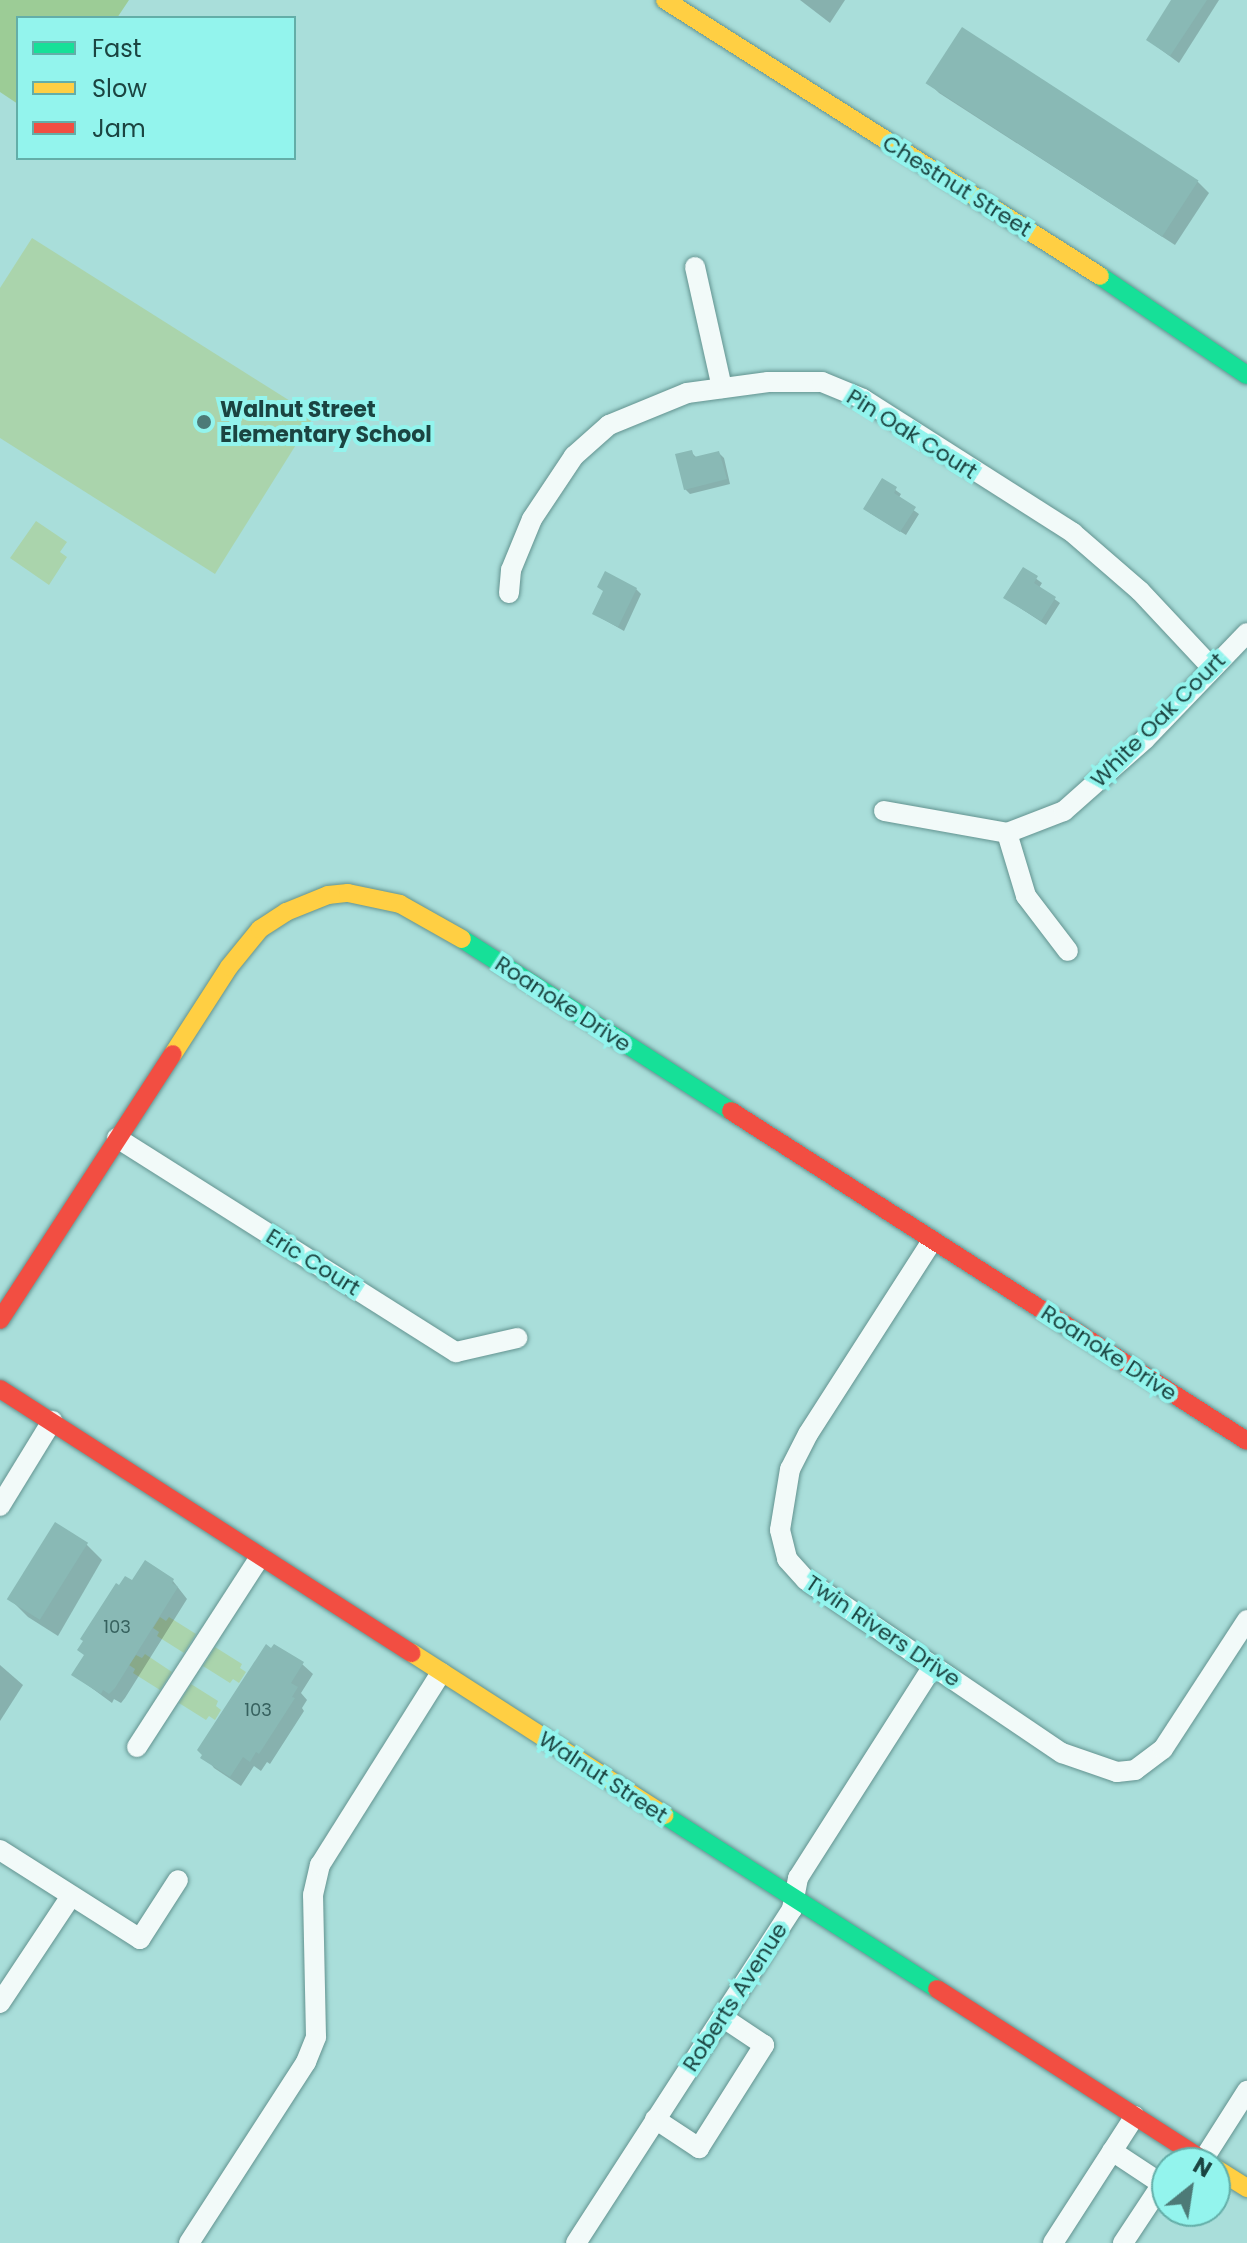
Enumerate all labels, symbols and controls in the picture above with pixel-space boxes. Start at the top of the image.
legend [16,16,296,160]
text: Fast [92,32,142,65]
text: Slow [92,72,147,105]
text: Jam [92,112,146,145]
street label: Chestnut Street [878,130,1036,242]
street label: Pin Oak Court [842,383,982,485]
place label: Walnut Street Elementary School [220,396,432,448]
marker: Walnut Street Elementary School [195,413,213,431]
street label: White Oak Court [1085,647,1231,793]
street label: Roanoke Drive [490,950,636,1058]
street label: Eric Court [261,1223,365,1301]
street label: Roanoke Drive [1036,1299,1182,1407]
street label: Twin Rivers Drive [801,1570,965,1692]
house number: 103 [103,1616,131,1638]
house number: 103 [244,1699,272,1721]
street label: Walnut Street [534,1726,672,1828]
street label: Roberts Avenue [677,1918,793,2076]
north arrow [1151,2147,1231,2227]
text: N [1187,2150,1217,2185]

